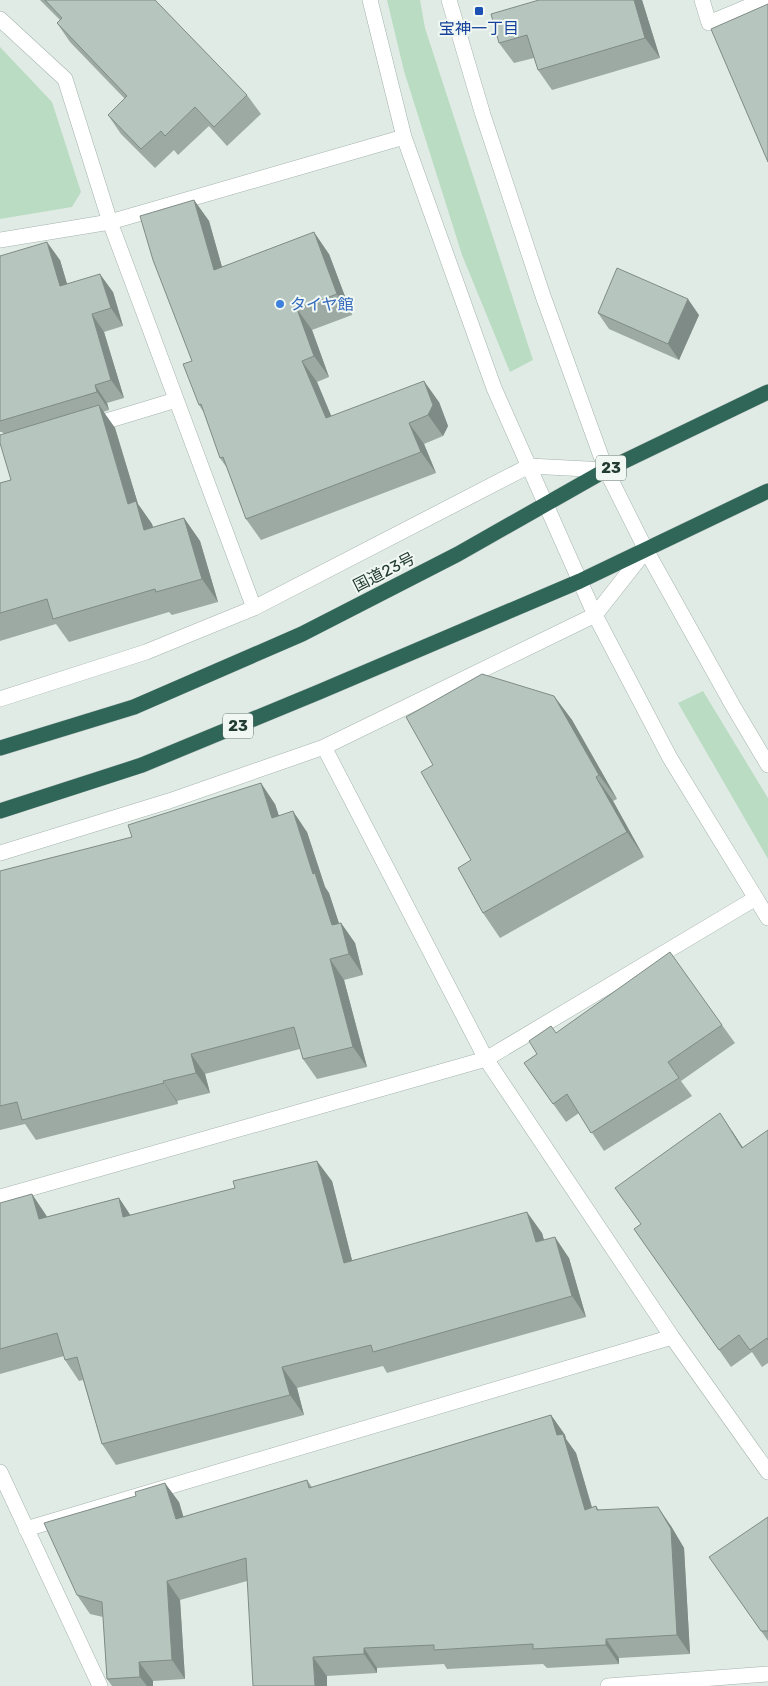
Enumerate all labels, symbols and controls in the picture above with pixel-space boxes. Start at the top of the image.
marker: 宝神一丁目 [473,5,485,17]
place label: 宝神一丁目 [439,19,519,38]
place label: タイヤ館 [290,295,354,314]
marker: タイヤ館 [274,298,286,310]
road number: 23 [596,456,626,480]
street label: 国道23号 [350,548,418,596]
road number: 23 [223,714,253,738]

